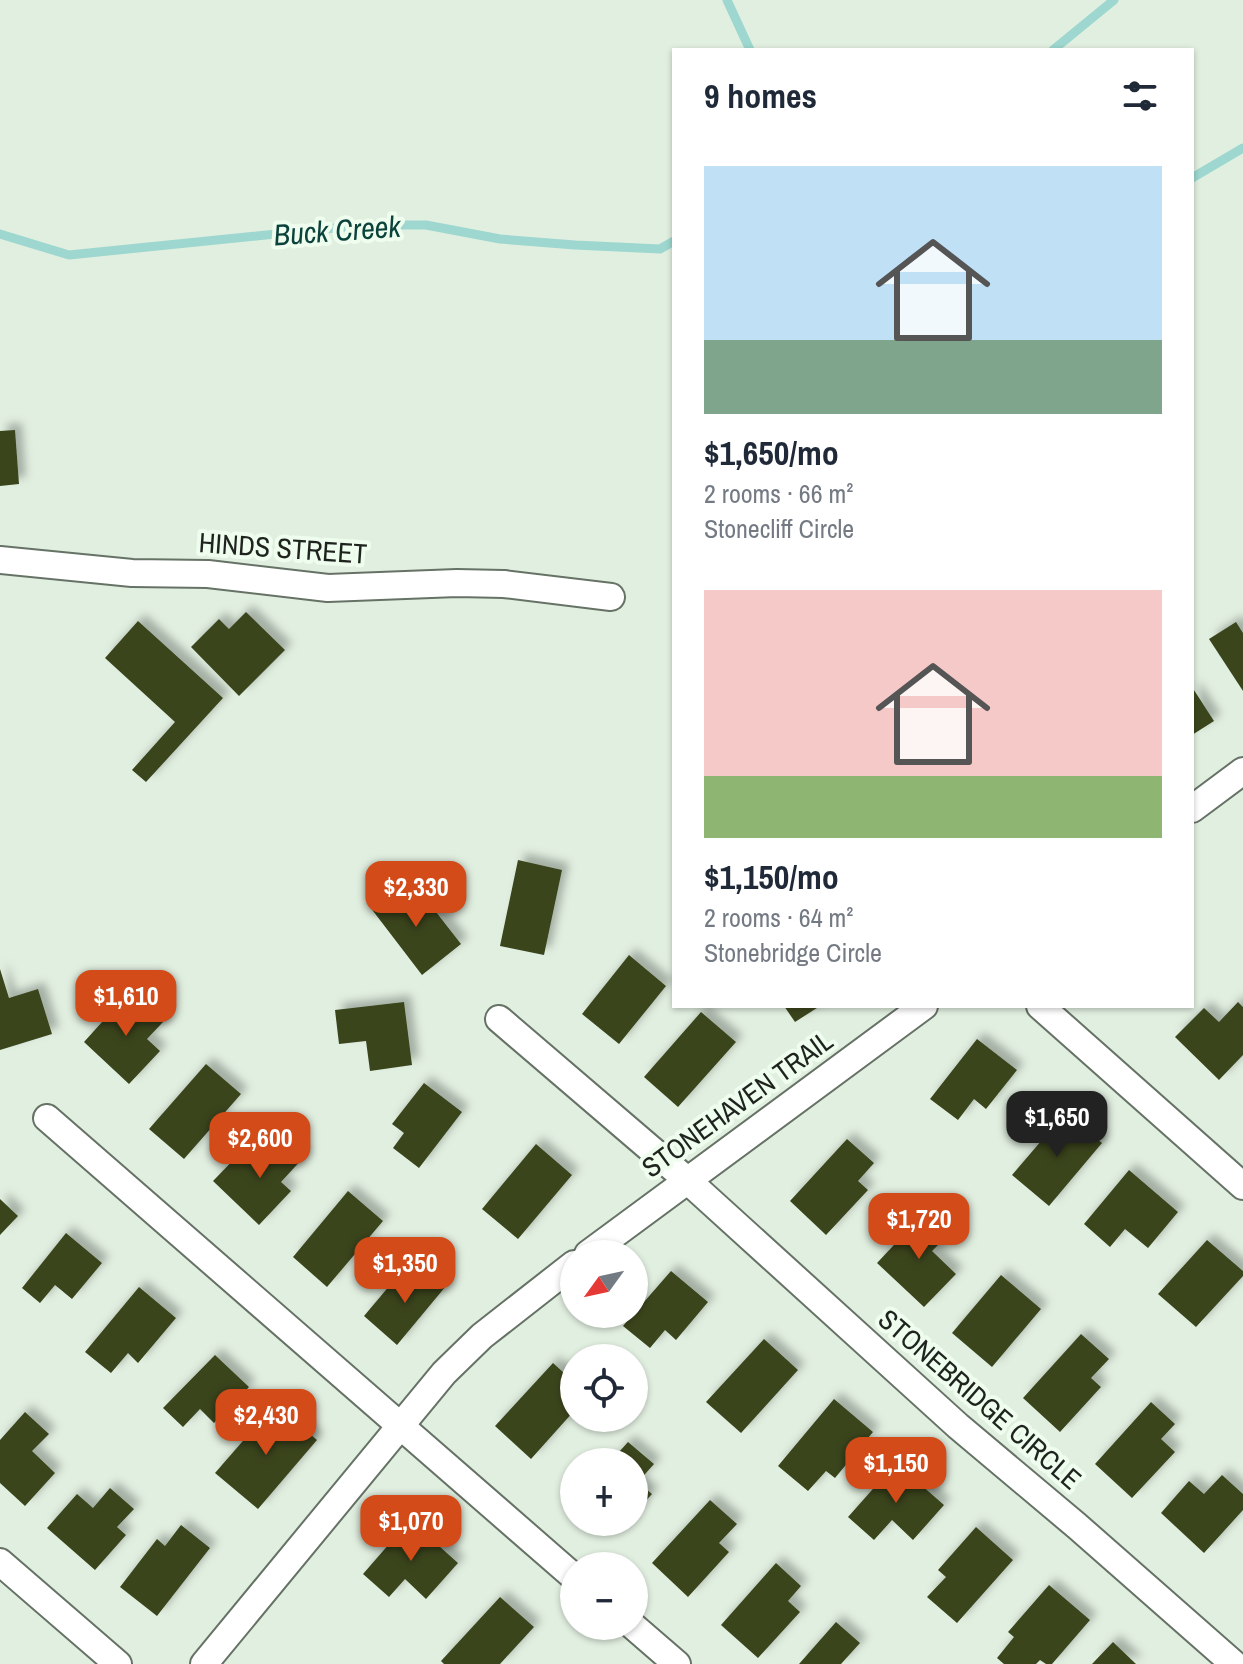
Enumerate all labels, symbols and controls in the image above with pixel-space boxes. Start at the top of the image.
text: 9 homes [704,73,817,119]
icon: filters [1118,74,1162,118]
water label: Buck Creek [272,205,404,254]
icon: home [861,218,1005,362]
text: $1,650/mo [704,430,839,476]
text: 2 rooms · 66 m² [704,476,853,511]
text: Stonecliff Circle [704,511,854,546]
street label: HINDS STREET [198,523,368,573]
icon: home [861,642,1005,786]
text: $1,150/mo [704,854,839,900]
pin: $2,330 [351,861,481,929]
text: $2,330 [383,869,449,904]
text: 2 rooms · 64 m² [704,900,853,935]
text: Stonebridge Circle [704,935,882,970]
pin: $1,610 [61,970,191,1038]
text: $1,610 [93,978,159,1013]
street label: STONEHAVEN TRAIL [634,1022,840,1186]
pin: $1,650 [992,1091,1122,1159]
text: $1,650 [1024,1099,1090,1134]
pin: $2,600 [195,1112,325,1180]
text: $2,600 [227,1120,293,1155]
pin: $1,720 [854,1193,984,1261]
text: $1,720 [886,1201,952,1236]
pin: $1,350 [340,1237,470,1305]
north arrow [560,1240,648,1328]
map controls [560,1240,648,1640]
text: $1,350 [372,1245,438,1280]
street label: STONEBRIDGE CIRCLE [870,1300,1090,1498]
button: locate [560,1344,648,1432]
pin: $2,430 [201,1389,331,1457]
text: $2,430 [233,1397,299,1432]
pin: $1,150 [831,1437,961,1505]
text: $1,150 [863,1445,929,1480]
button: + [560,1448,648,1536]
pin: $1,070 [346,1495,476,1563]
text: $1,070 [378,1503,444,1538]
button: − [560,1552,648,1640]

